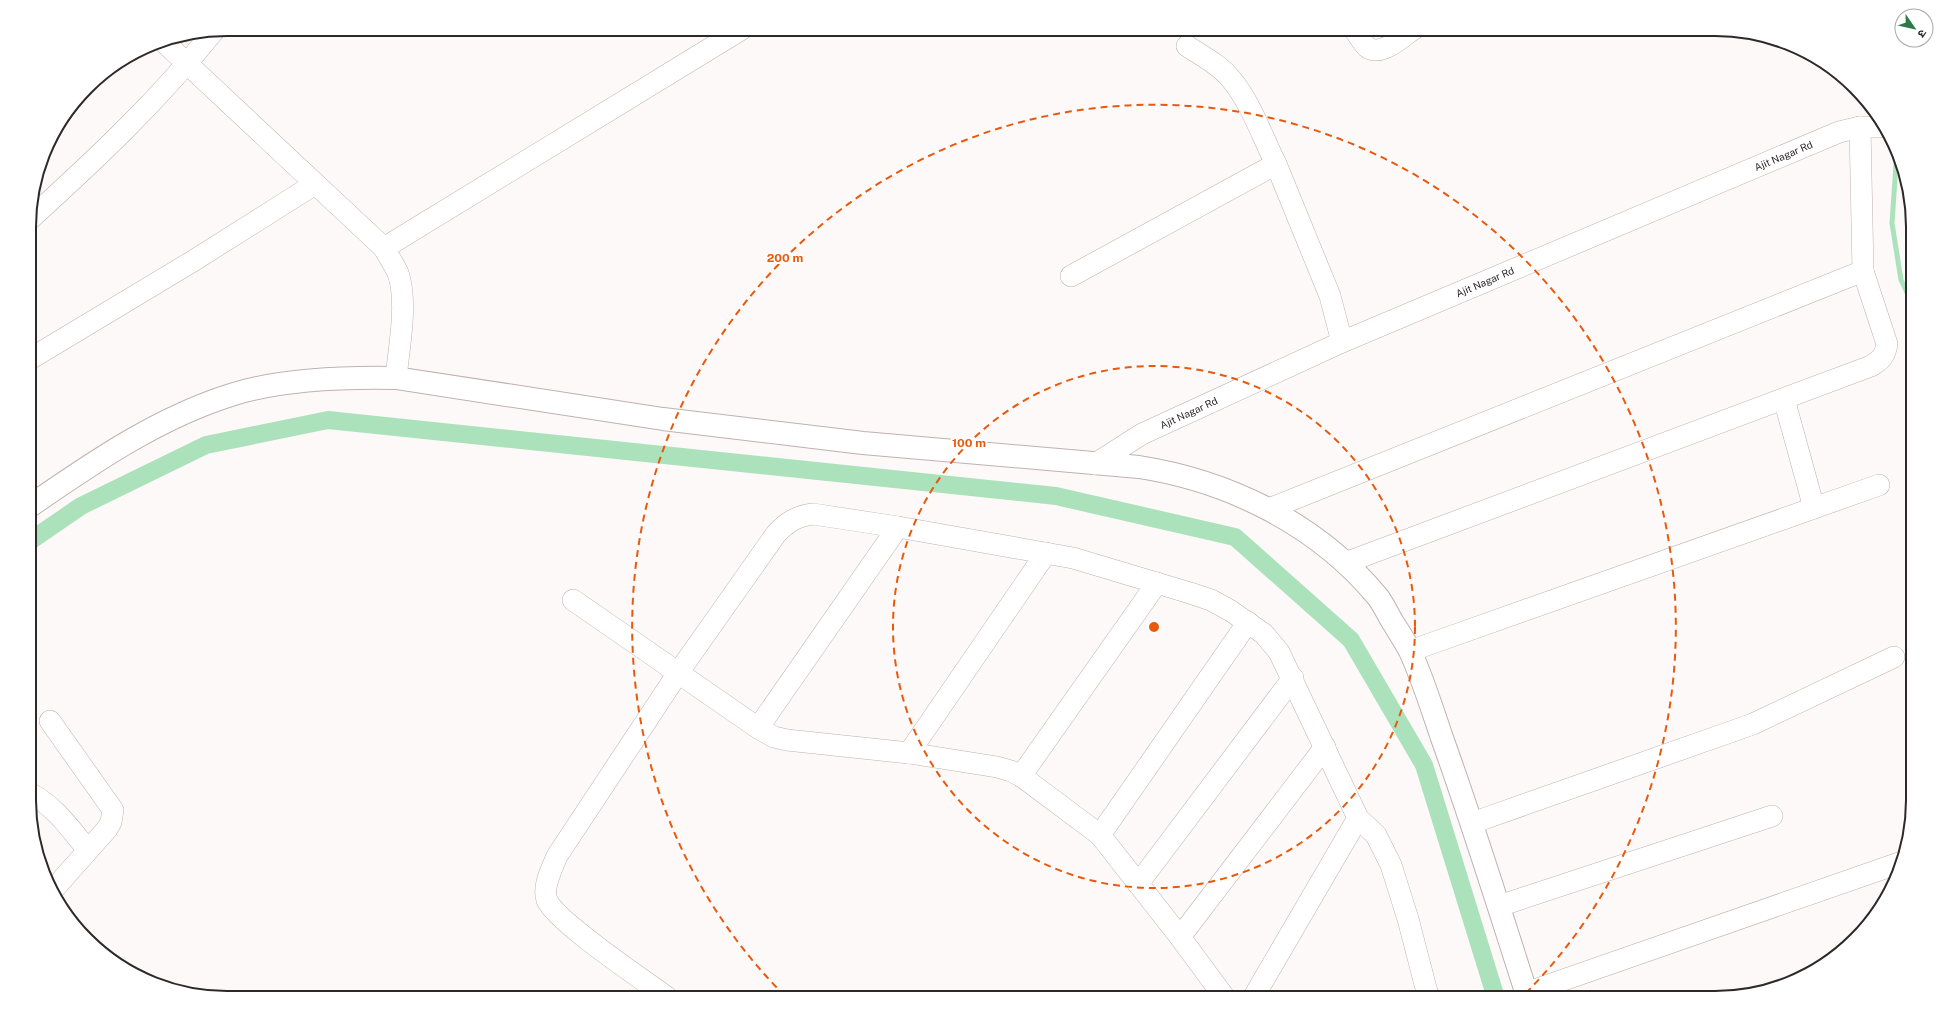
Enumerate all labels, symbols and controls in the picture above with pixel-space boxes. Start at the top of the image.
north arrow [1894,8,1934,48]
text: उ [1915,28,1929,40]
street label: Ajit Nagar Rd [1752,138,1814,173]
text: 200 m [767,251,803,265]
street label: Ajit Nagar Rd [1454,264,1516,299]
street label: Ajit Nagar Rd [1158,394,1219,431]
text: 100 m [952,436,986,450]
centre of rings [1147,620,1161,634]

